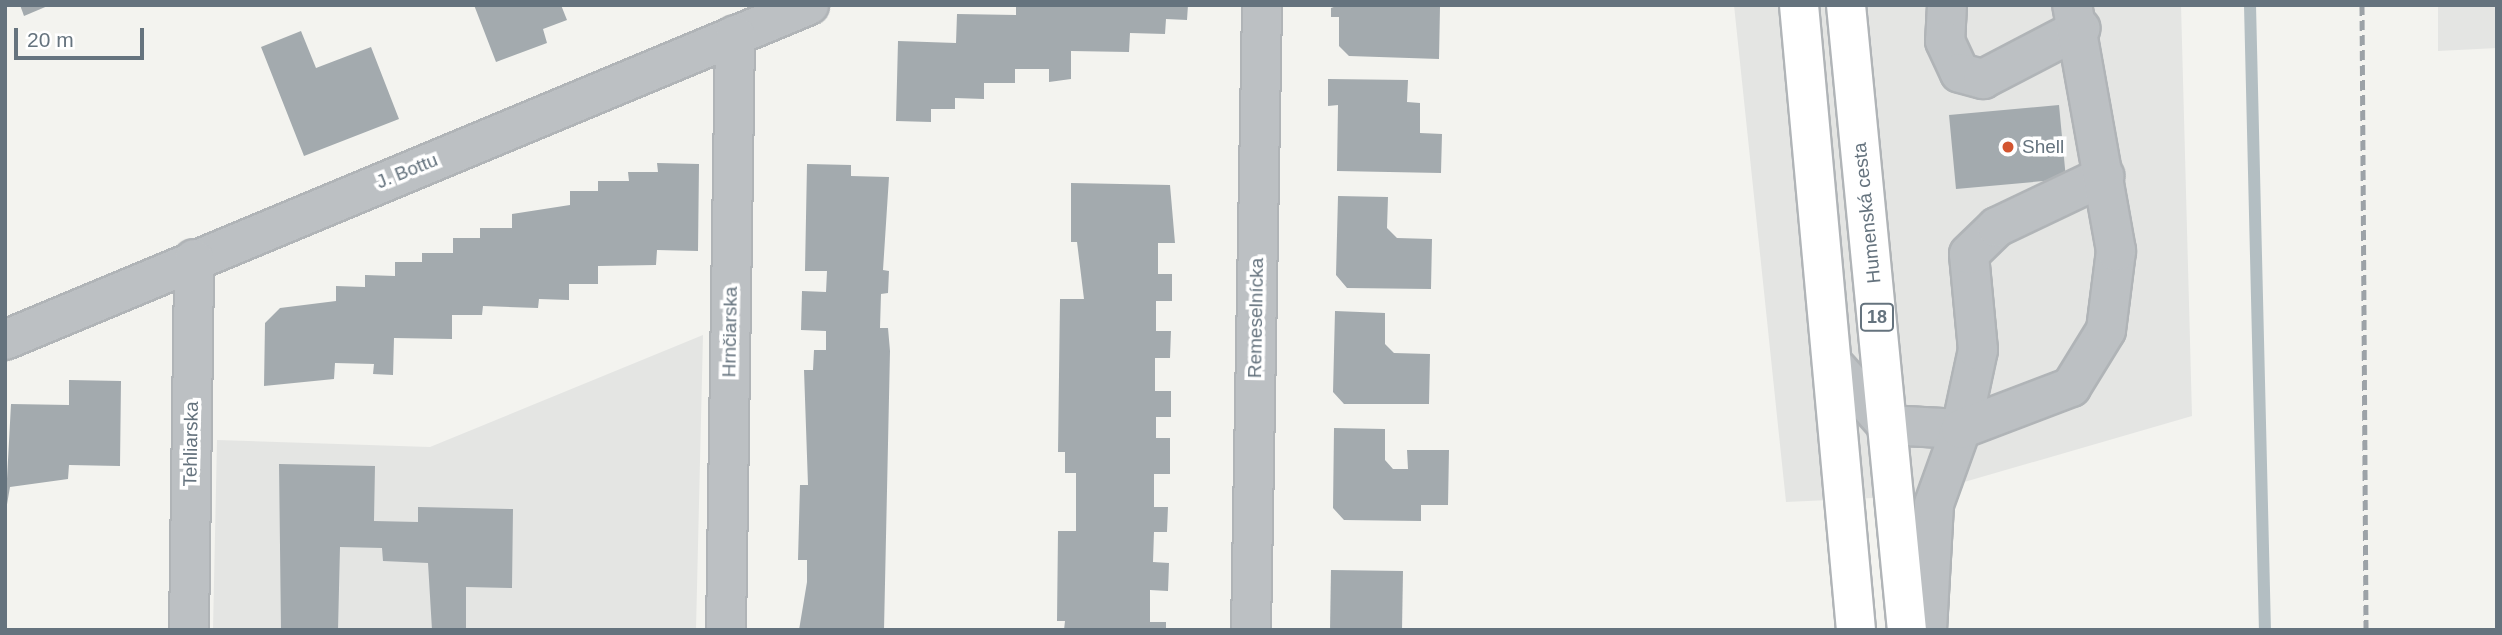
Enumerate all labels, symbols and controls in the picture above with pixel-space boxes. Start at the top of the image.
scale bar [18,14,147,58]
text: 20 m [27,28,74,51]
place label: Shell [2022,136,2064,158]
marker: Shell [2000,139,2016,155]
street label: Humenská cesta [1848,141,1886,285]
street label: J. Bottu [373,148,441,194]
street label: Remeselnícka [1244,258,1268,378]
street label: Hrnčiarska [718,286,742,378]
road number: 18 [1860,302,1895,332]
street label: Tehliarska [179,401,203,487]

